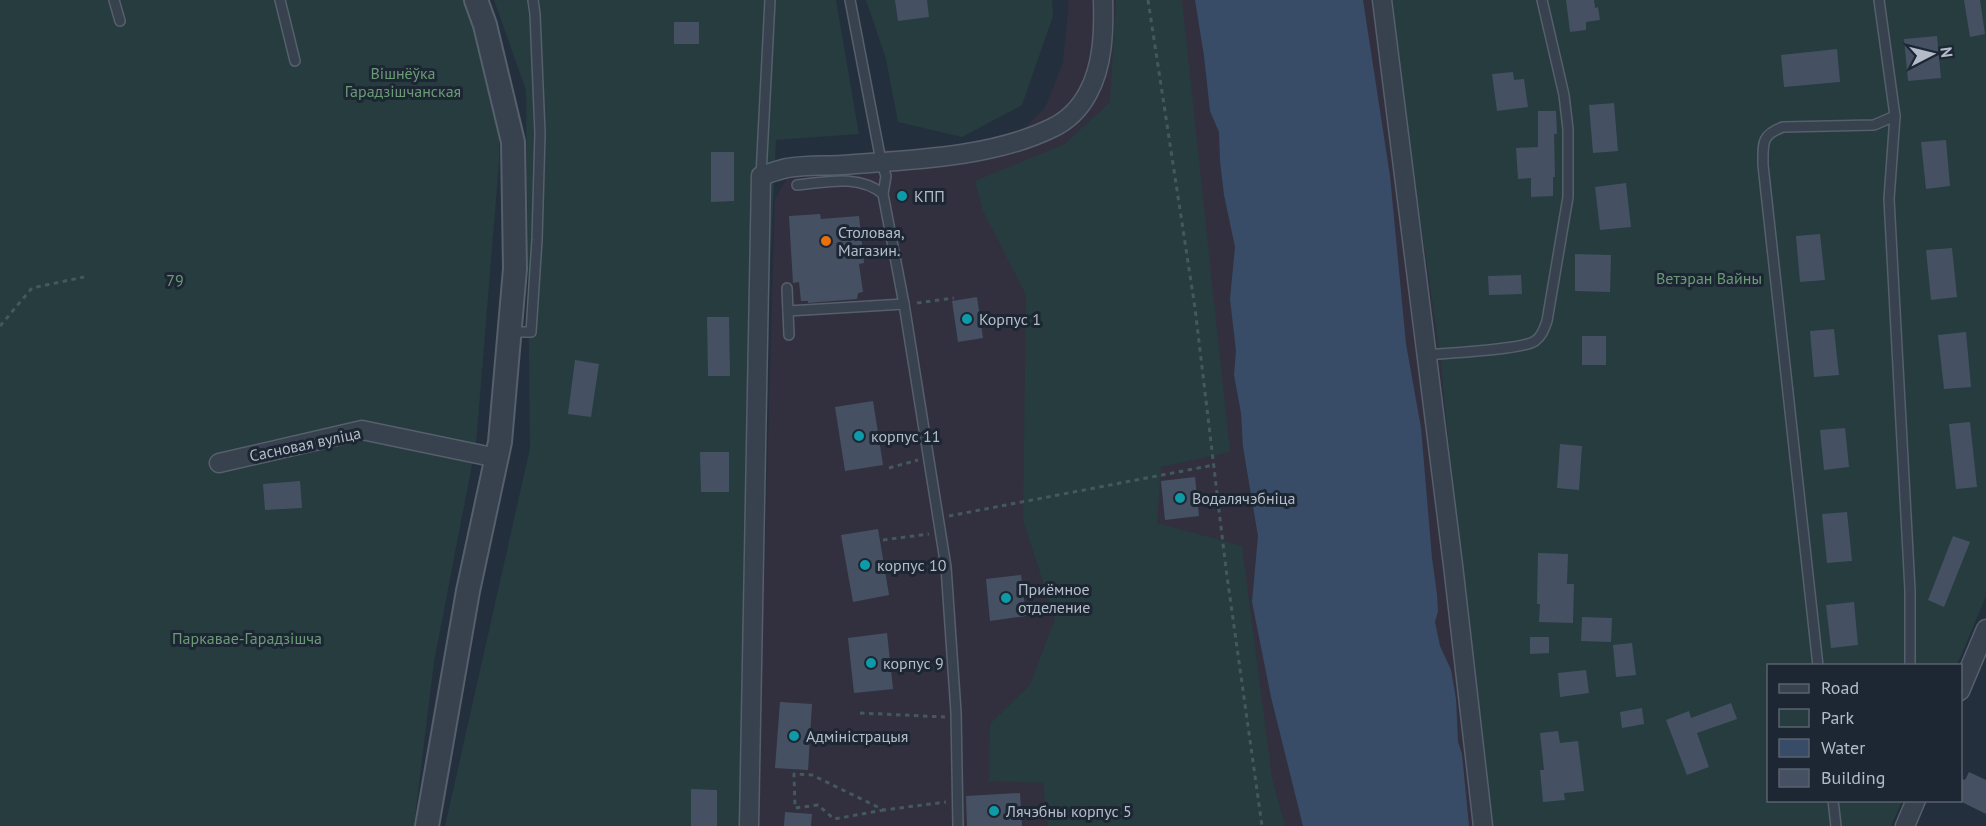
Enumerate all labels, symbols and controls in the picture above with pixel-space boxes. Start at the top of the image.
north arrow [1902,24,1962,84]
text: N [1936,46,1957,59]
park label: Вішнёўка Гарадзішчанская [345,63,461,101]
place label: КПП [914,186,945,206]
marker: КПП [895,189,909,203]
place label: Столовая, Магазин. [838,222,904,260]
marker: Столовая, Магазин. [819,234,833,248]
park label: Ветэран Вайны [1656,268,1762,288]
park label: 79 [166,270,184,290]
place label: Корпус 1 [979,309,1041,329]
marker: Корпус 1 [960,312,974,326]
street label: Сасновая вуліца [247,422,363,466]
place label: корпус 11 [871,426,941,446]
marker: корпус 11 [852,429,866,443]
place label: Водалячэбніца [1192,488,1296,508]
marker: Водалячэбніца [1173,491,1187,505]
place label: корпус 10 [877,555,947,575]
marker: корпус 10 [858,558,872,572]
place label: Приёмное отделение [1018,579,1090,617]
marker: Приёмное отделение [999,591,1013,605]
park label: Паркавае-Гарадзішча [172,628,322,648]
place label: корпус 9 [883,653,944,673]
marker: корпус 9 [864,656,878,670]
legend [1767,664,1962,802]
text: Road [1821,676,1859,699]
text: Park [1821,706,1854,729]
place label: Адміністрацыя [806,726,908,746]
marker: Адміністрацыя [787,729,801,743]
text: Water [1821,736,1865,759]
text: Building [1821,766,1885,789]
place label: Лячэбны корпус 5 [1005,801,1132,821]
marker: Лячэбны корпус 5 [987,804,1001,818]

